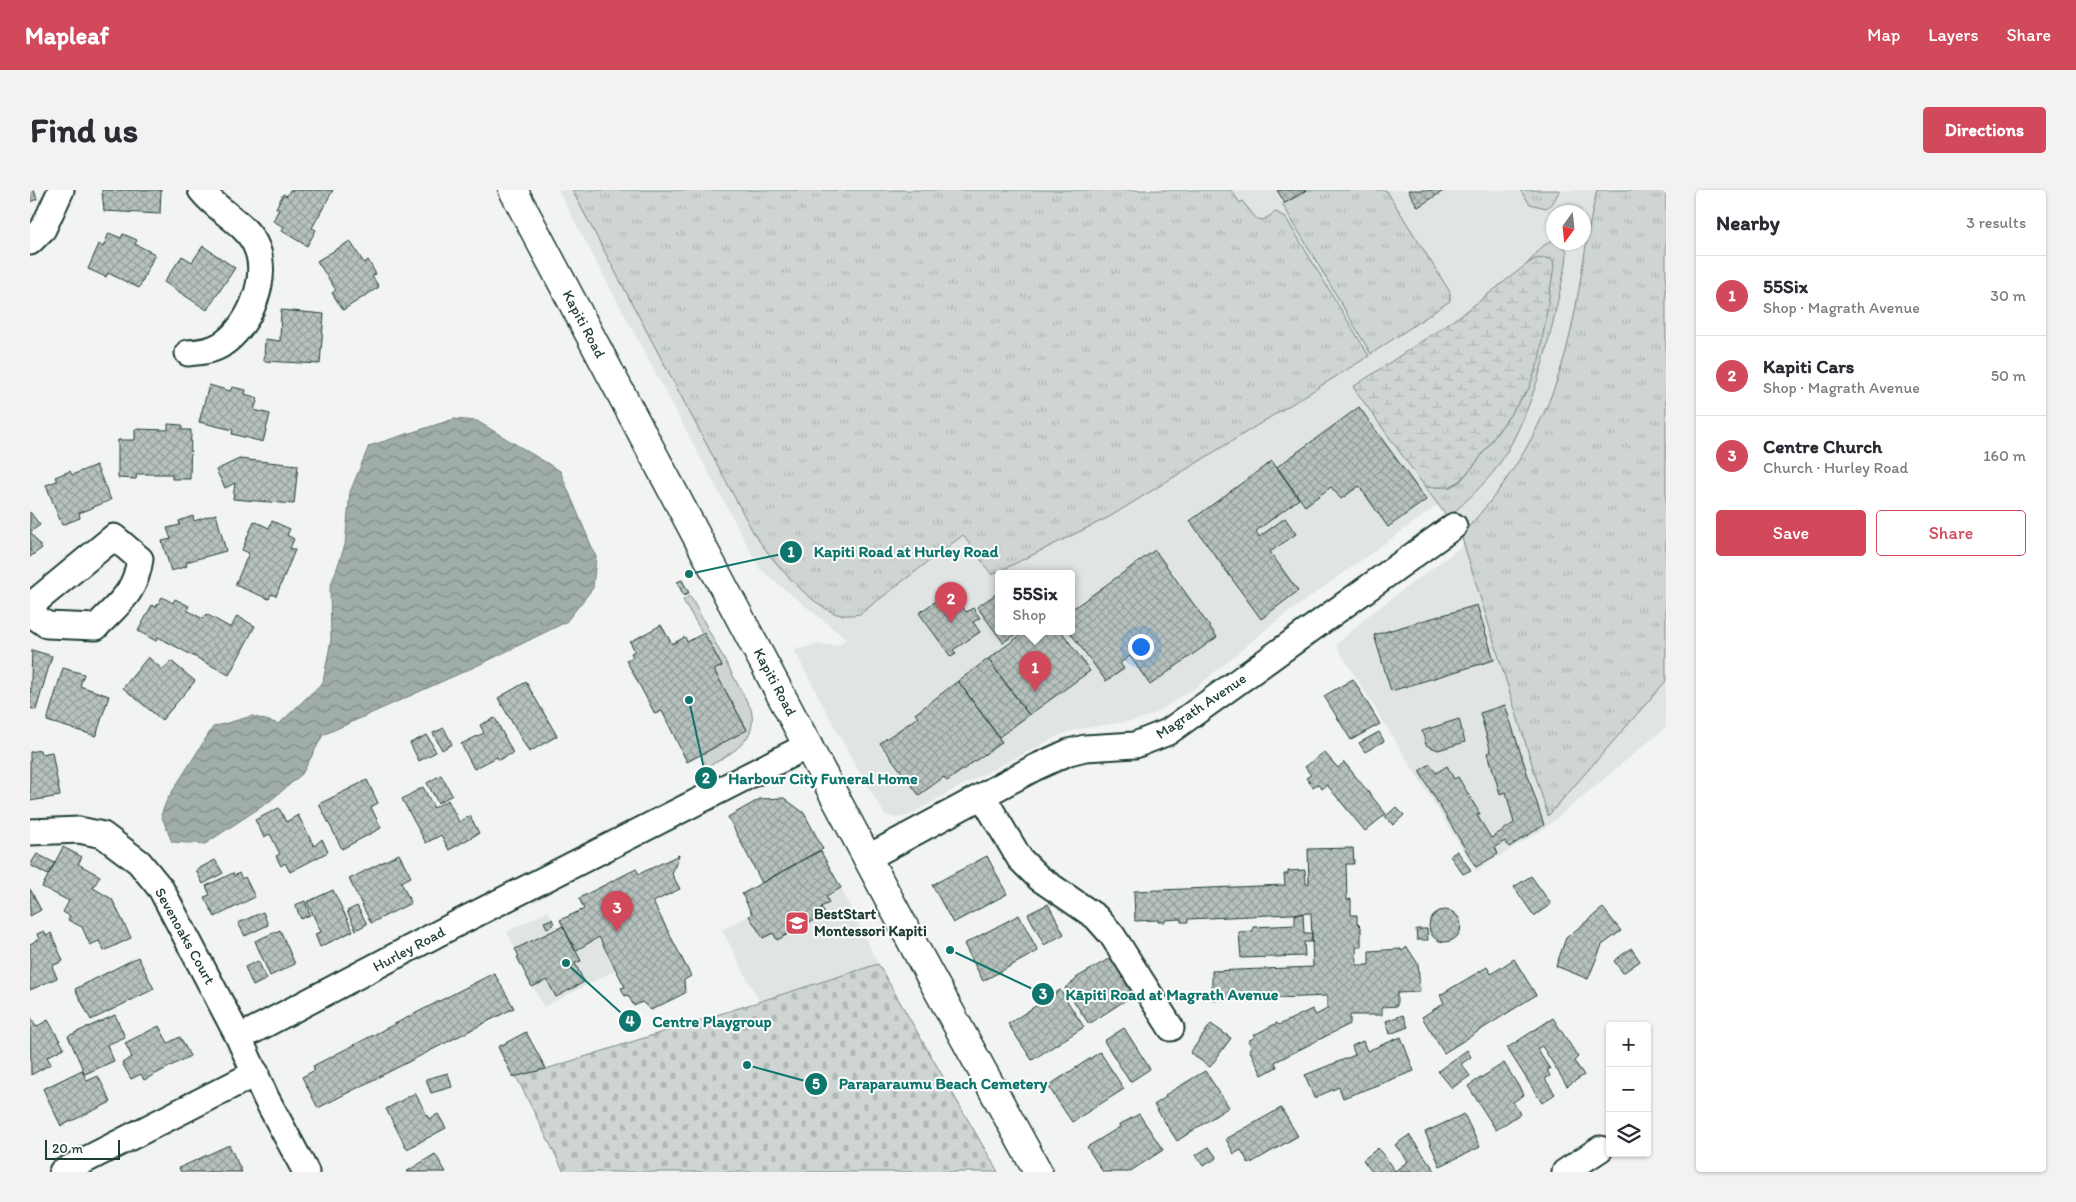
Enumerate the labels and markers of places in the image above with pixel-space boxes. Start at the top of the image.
callout: Kapiti Road at Hurley Road [779,536,1009,567]
pin: 2 [935,582,967,623]
pin: 1 [1019,651,1051,692]
callout: Harbour City Funeral Home [693,762,927,793]
pin: 3 [601,891,633,932]
place label: BestStart Montessori Kapiti [814,905,927,941]
school or university icon: BestStart Montessori Kapiti [784,910,810,936]
callout: Kāpiti Road at Magrath Avenue [1031,979,1288,1010]
callout: Centre Playgroup [617,1006,782,1037]
callout: Paraparaumu Beach Cemetery [804,1068,1057,1099]

